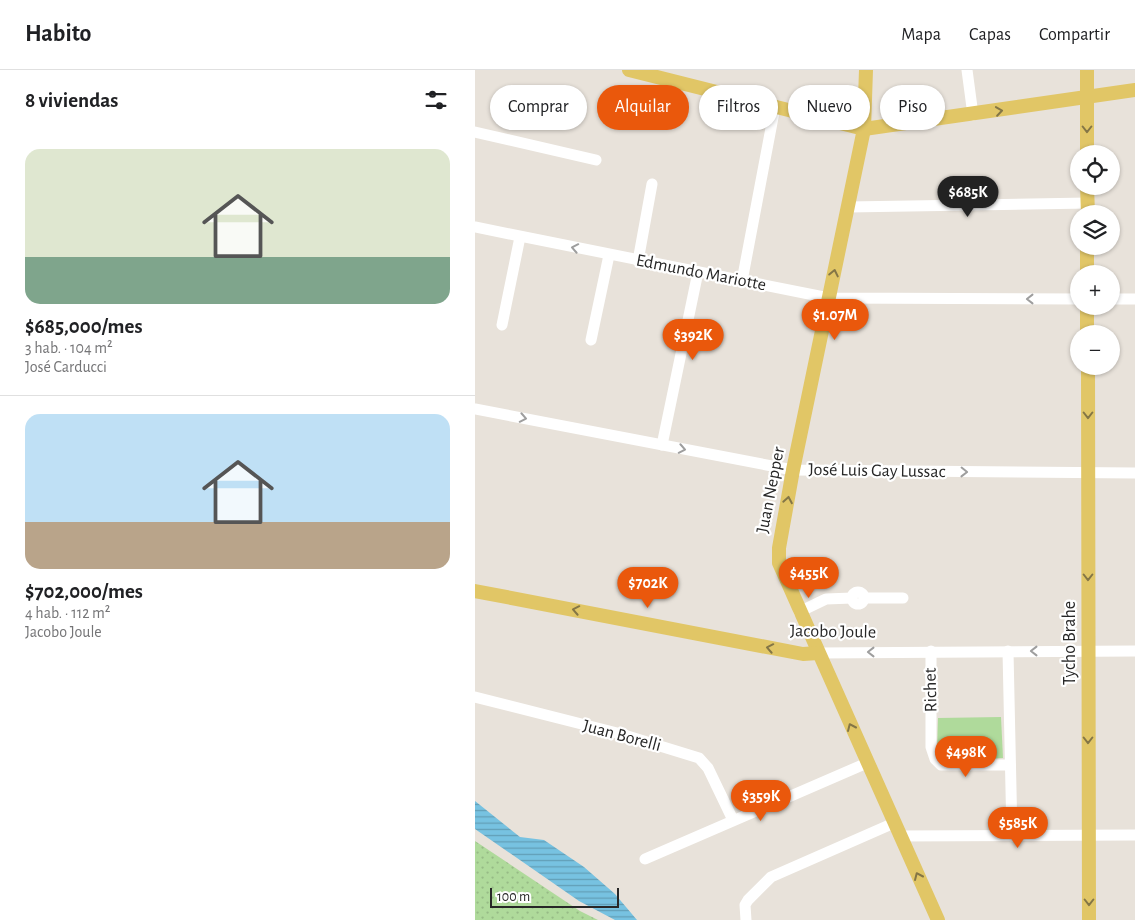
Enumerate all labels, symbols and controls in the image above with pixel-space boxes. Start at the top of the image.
text: Habito [25,22,91,46]
text: Mapa [901,26,941,44]
text: Capas [969,26,1011,44]
text: Compartir [1039,26,1110,44]
chip: Comprar [490,85,587,130]
chip: Alquilar [597,85,689,130]
chip: Filtros [699,85,778,130]
chip: Nuevo [788,85,870,130]
chip: Piso [880,85,945,130]
icon: filters [422,86,450,114]
text: 8 viviendas [25,90,118,111]
one-way arrow [995,106,1003,117]
one-way arrow [1082,126,1092,134]
map controls [1070,145,1120,375]
button: locate [1070,145,1120,195]
pin: $685K [933,176,1003,218]
icon: home [193,181,283,271]
text: $685K [948,184,988,200]
button: layers [1070,205,1120,255]
one-way arrow [571,243,579,254]
street label: Edmundo Mariotte [634,252,768,294]
button: + [1070,265,1120,315]
one-way arrow [828,268,839,277]
one-way arrow [1026,294,1034,304]
pin: $1.07M [794,298,876,341]
text: $1.07M [813,307,857,323]
text: $685,000/mes [25,316,143,337]
pin: $392K [658,318,728,361]
button: − [1070,325,1120,375]
text: $392K [674,327,712,343]
text: 3 hab. · 104 m² [25,340,113,356]
text: José Carducci [25,359,107,375]
one-way arrow [518,412,527,423]
one-way arrow [1083,412,1093,419]
one-way arrow [678,443,687,454]
street label: Juan Nepper [754,445,788,535]
icon: home [193,447,283,537]
street label: José Luis Gay Lussac [808,461,946,481]
one-way arrow [960,467,968,477]
one-way arrow [782,496,792,505]
pin: $455K [774,556,844,599]
text: $455K [790,565,828,581]
pin: $702K [613,566,683,609]
one-way arrow [1083,574,1093,582]
text: $702K [628,575,668,591]
text: $702,000/mes [25,581,143,602]
street label: Tycho Brahe [1061,601,1079,685]
text: 4 hab. · 112 m² [25,605,110,621]
one-way arrow [572,605,581,616]
street label: Jacobo Joule [790,622,876,642]
text: Jacobo Joule [25,624,102,640]
one-way arrow [766,643,775,653]
one-way arrow [1030,646,1038,656]
one-way arrow [867,647,875,657]
street label: Richet [922,667,940,712]
street label: Juan Borelli [581,717,663,755]
one-way arrow [847,723,858,732]
pin: $498K [931,736,1001,778]
one-way arrow [1083,736,1093,744]
text: $498K [946,744,986,760]
pin: $359K [726,780,796,822]
text: $359K [742,788,780,804]
pin: $585K [983,806,1053,849]
text: $585K [999,815,1037,831]
one-way arrow [914,872,924,881]
scale bar [490,885,619,908]
text: 100 m [497,890,530,904]
one-way arrow [1084,899,1094,907]

